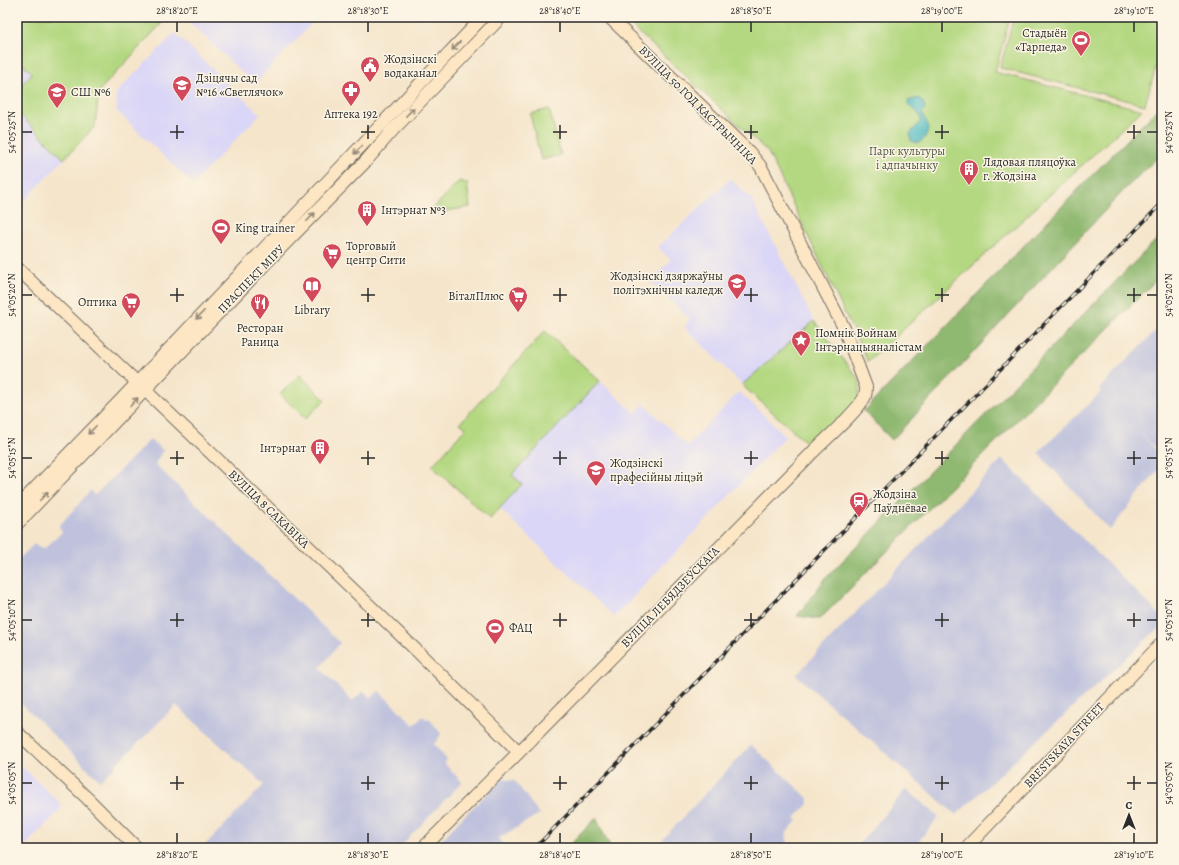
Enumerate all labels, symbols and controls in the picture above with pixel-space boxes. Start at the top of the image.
text: 28°18'20"E [156,4,198,17]
text: 28°18'30"E [347,4,389,17]
text: 28°18'40"E [539,4,581,17]
text: 28°18'50"E [730,4,772,17]
text: 28°19'00"E [921,4,963,17]
text: 28°19'10"E [1114,4,1154,17]
place label: Стадыён «Тарпеда» [1015,25,1067,55]
sports icon: Стадыён «Тарпеда» [1070,29,1092,57]
one-way arrow [452,40,461,51]
street label: ВУЛІЦА 50 ГОД КАСТРЫЧНІКА [635,42,761,168]
place label: Жодзінскі водаканал [384,51,437,81]
public building icon: Жодзінскі водаканал [359,55,381,83]
place label: Дзіцячы сад №16 «Светлячок» [196,70,283,100]
school or university icon: Дзіцячы сад №16 «Светлячок» [171,74,193,102]
pharmacy icon: Аптека 192 [340,79,362,107]
school or university icon: СШ №6 [46,81,68,109]
place label: СШ №6 [71,84,111,100]
place label: Аптека 192 [323,106,378,122]
one-way arrow [405,107,415,117]
text: 54°05'25"N [5,111,18,153]
text: 54°05'25"N [1162,111,1175,153]
park label: Парк культуры і адпачынку [869,143,945,173]
one-way arrow [353,145,362,155]
place label: Лядовая пляцоўка г. Жодзіна [983,154,1077,184]
building icon: Лядовая пляцоўка г. Жодзіна [958,158,980,186]
building icon: Інтэрнат №3 [356,199,378,227]
place label: Інтэрнат №3 [381,202,446,218]
one-way arrow [306,212,316,222]
sports icon: King trainer [210,217,232,245]
place label: King trainer [235,220,295,236]
place label: Торговый центр Сити [346,238,406,268]
street label: ПРАСПЕКТ МІРУ [214,241,288,317]
supermarket icon: Торговый центр Сити [321,242,343,270]
place label: Жодзінскі дзяржаўны політэхнічны каледж [610,268,723,298]
school or university icon: Жодзінскі дзяржаўны політэхнічны каледж [726,272,748,300]
text: 54°05'20"N [5,273,18,317]
text: 54°05'20"N [1162,273,1175,317]
library icon: Library [301,275,323,303]
supermarket icon: ВіталПлюс [507,285,529,313]
place label: ВіталПлюс [448,288,504,304]
supermarket icon: Оптика [120,291,142,319]
restaurant icon: Ресторан Раница [249,292,271,320]
place label: Оптика [78,294,117,310]
place label: Library [294,302,331,318]
one-way arrow [195,310,205,320]
place label: Ресторан Раница [237,320,283,350]
place label: Помнік Войнам Інтэрнацыяналістам [815,325,922,355]
place icon: Помнік Войнам Інтэрнацыяналістам [790,329,812,357]
one-way arrow [129,397,139,407]
one-way arrow [87,425,96,435]
text: 54°05'15"N [5,437,18,479]
building icon: Інтэрнат [309,437,331,465]
text: 54°05'15"N [1162,437,1175,479]
place label: Інтэрнат [260,440,307,456]
place label: Жодзінскі прафесійны ліцэй [610,455,703,485]
school or university icon: Жодзінскі прафесійны ліцэй [585,459,607,487]
street label: ВУЛІЦА 8 САКАВІКА [225,466,314,553]
place label: Жодзіна Паўднёвае [873,486,927,516]
station icon: Жодзіна Паўднёвае [848,490,870,518]
one-way arrow [39,491,49,501]
street label: ВУЛІЦА ЛЕБЯДЗЕЎСКАГА [617,542,723,651]
text: 54°05'10"N [5,599,18,641]
text: 54°05'10"N [1162,599,1175,641]
sports icon: ФАЦ [484,617,506,645]
place label: ФАЦ [509,620,533,636]
street label: BRESTSKAYA STREET [1020,699,1108,791]
text: 54°05'05"N [5,761,18,805]
text: 54°05'05"N [1162,761,1175,805]
north arrow [1109,795,1149,835]
text: С [1126,798,1133,813]
text: 28°18'20"E [156,848,198,861]
text: 28°18'30"E [347,848,389,861]
text: 28°18'40"E [539,848,581,861]
text: 28°18'50"E [730,848,772,861]
text: 28°19'00"E [921,848,963,861]
text: 28°19'10"E [1114,848,1154,861]

